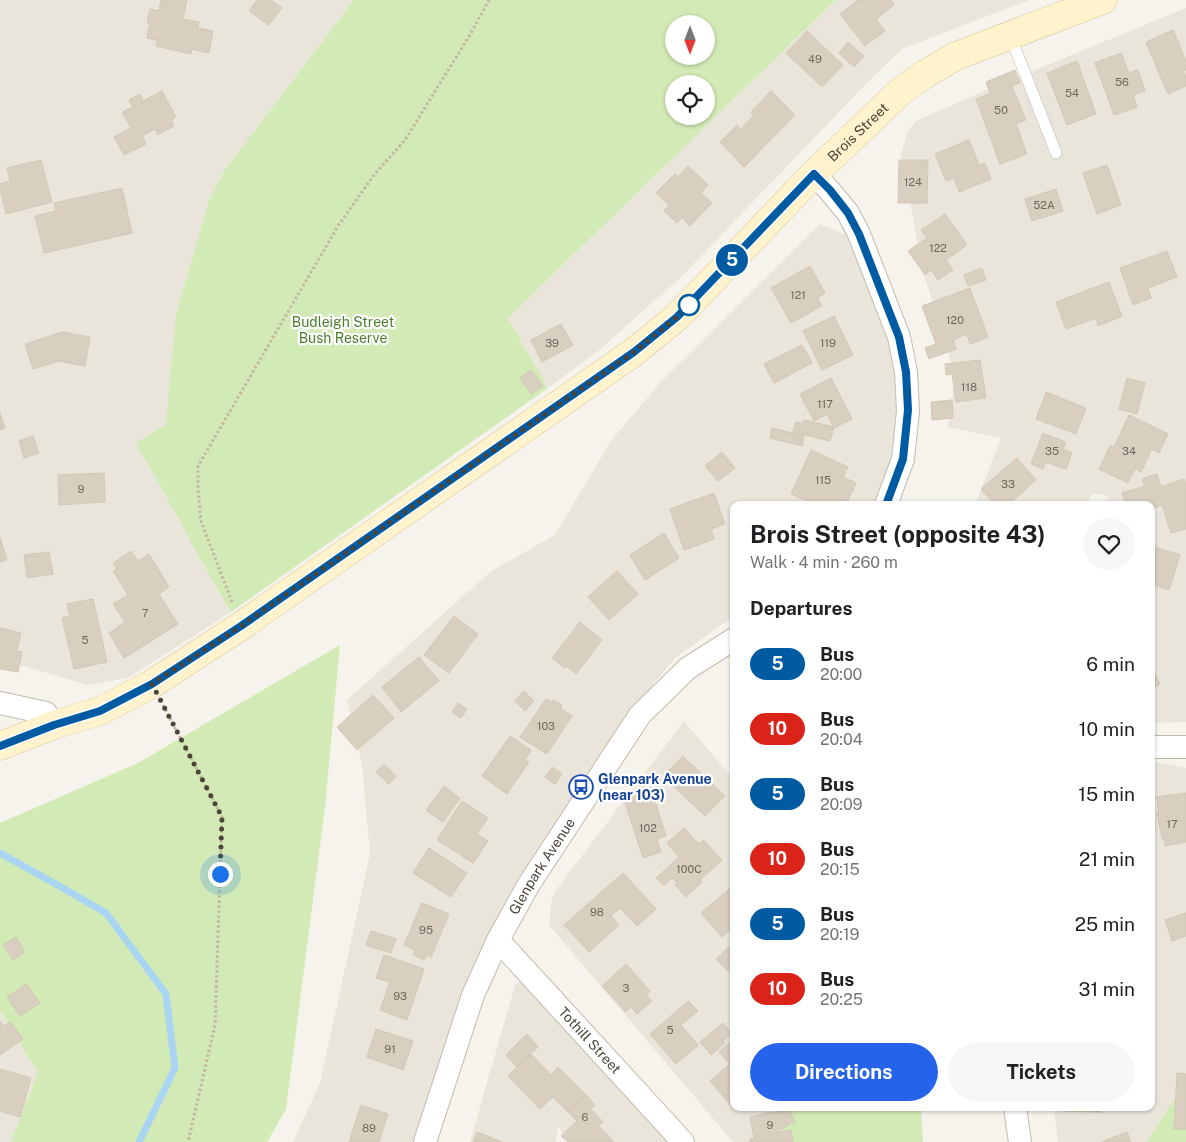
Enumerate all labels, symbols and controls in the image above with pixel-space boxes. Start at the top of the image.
north arrow [665,15,715,65]
map controls [665,15,715,125]
house number: 49 [808,53,822,65]
button: locate [665,75,715,125]
house number: 56 [1115,76,1129,88]
house number: 54 [1065,87,1079,99]
street label: Brois Street [824,100,891,165]
house number: 50 [994,104,1008,116]
house number: 124 [904,176,922,188]
house number: 52A [1033,199,1055,211]
house number: 122 [929,242,947,254]
line badge: 5 [716,244,748,276]
text: 5 [726,249,738,270]
house number: 121 [790,289,806,301]
unlabelled marker [678,294,700,316]
park label: Budleigh Street Bush Reserve [292,314,394,346]
house number: 120 [946,314,964,326]
house number: 39 [545,337,559,349]
house number: 119 [820,337,836,349]
house number: 118 [961,381,977,393]
house number: 117 [817,398,833,410]
house number: 35 [1045,445,1059,457]
house number: 34 [1122,445,1136,457]
house number: 115 [815,474,831,486]
house number: 33 [1001,478,1015,490]
house number: 9 [78,483,85,495]
button: heart [1083,518,1135,570]
text: Brois Street (opposite 43) [750,520,1046,548]
text: Walk · 4 min · 260 m [750,553,898,572]
text: Departures [750,597,853,619]
house number: 7 [142,607,149,619]
house number: 5 [81,634,89,646]
text: Bus [820,643,854,665]
text: 5 [771,653,784,674]
text: 6 min [1086,653,1135,675]
text: 20:00 [820,665,862,684]
text: Bus [820,708,854,730]
text: 10 [768,718,787,739]
text: 10 min [1079,718,1135,740]
house number: 103 [537,720,555,732]
text: 20:04 [820,730,863,749]
place label: Glenpark Avenue (near 103) [598,771,712,803]
text: Bus [820,773,854,795]
bus stop icon: Glenpark Avenue (near 103) [568,774,594,800]
text: 5 [771,783,784,804]
text: 15 min [1078,783,1135,805]
text: 20:09 [820,795,863,814]
street label: Glenpark Avenue [506,815,578,917]
house number: 17 [1166,818,1178,830]
house number: 102 [639,822,657,834]
text: Bus [820,838,854,860]
text: 10 [768,848,787,869]
text: 21 min [1079,848,1135,870]
text: 20:15 [820,860,860,879]
your location [208,862,233,887]
house number: 100C [676,863,702,875]
text: Bus [820,903,854,925]
house number: 98 [590,906,604,918]
text: 5 [771,913,784,934]
text: 25 min [1075,913,1135,935]
house number: 95 [419,924,433,936]
text: 20:19 [820,925,859,944]
text: Bus [820,968,854,990]
text: 10 [768,978,787,999]
text: 31 min [1078,978,1135,1000]
house number: 3 [623,982,630,994]
house number: 93 [393,990,407,1002]
text: 20:25 [820,990,863,1009]
street label: Tothill Street [555,1004,624,1077]
house number: 5 [666,1024,674,1036]
house number: 91 [384,1043,396,1055]
button: Directions [750,1043,938,1101]
button: Tickets [948,1043,1135,1101]
house number: 6 [582,1111,589,1123]
house number: 9 [767,1119,774,1131]
house number: 89 [362,1122,376,1134]

